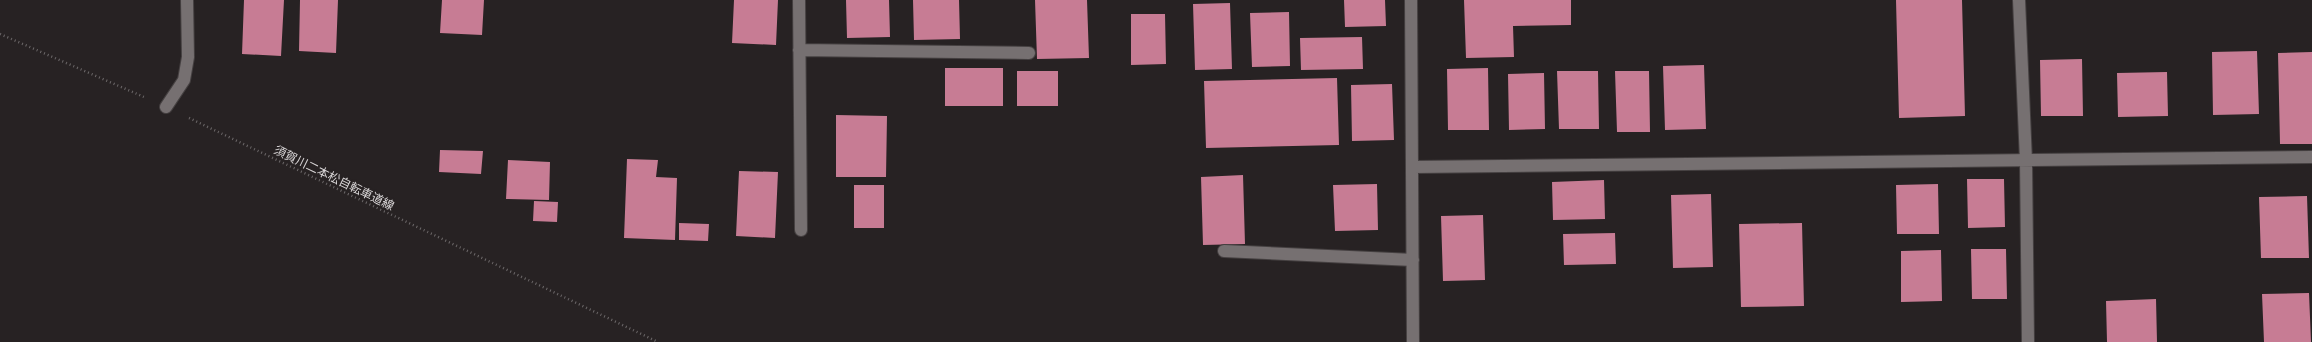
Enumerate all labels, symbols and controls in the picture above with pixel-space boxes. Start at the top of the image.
street label: 須賀川二本松自転車道線 [272,143,396,213]

